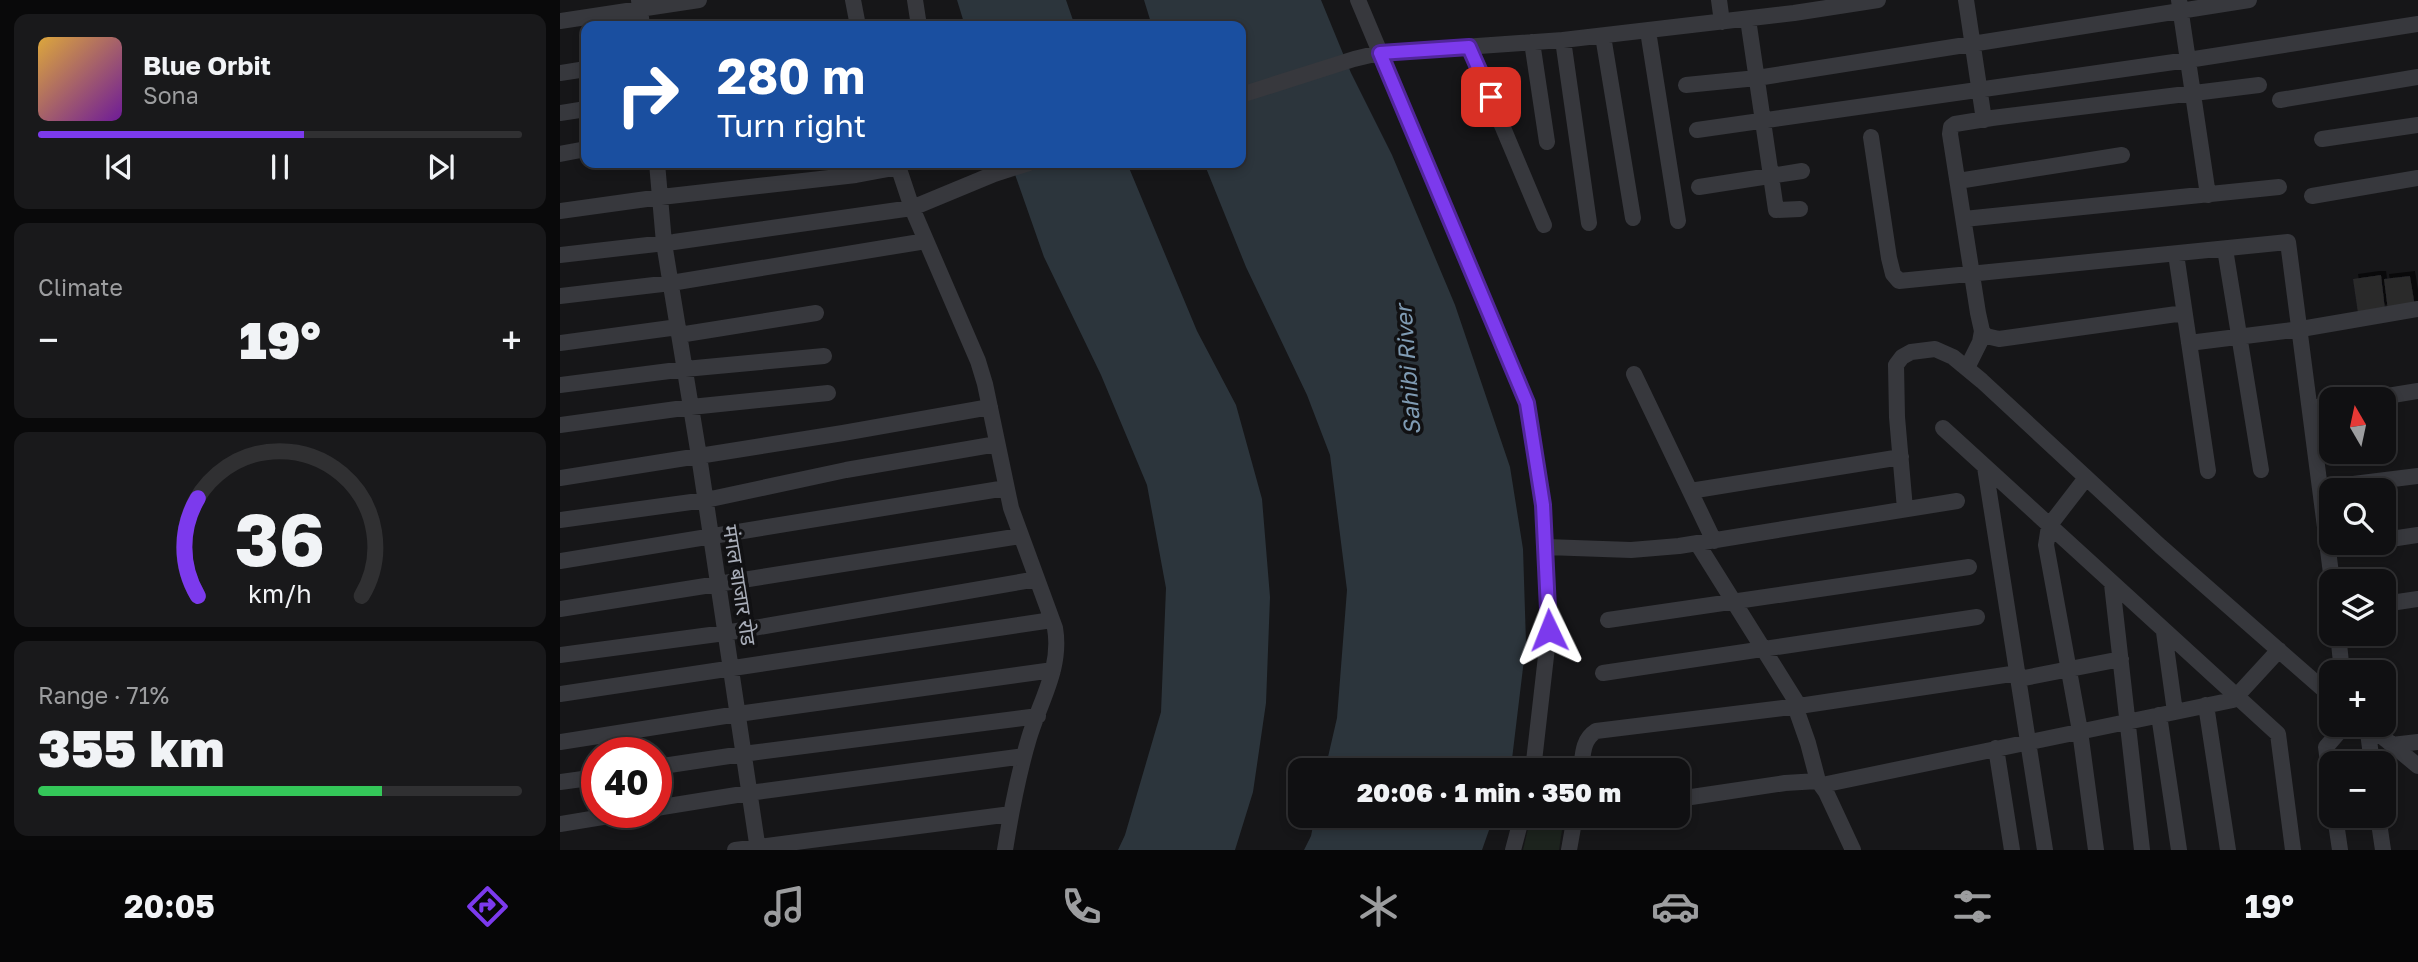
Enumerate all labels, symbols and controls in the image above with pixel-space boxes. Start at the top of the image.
text: 280 m [717,46,865,105]
icon: right [602,49,693,140]
text: Blue Orbit [143,50,271,81]
pin [1461,67,1521,127]
icon: arrive [1472,78,1510,116]
text: Sona [143,81,199,109]
text: Turn right [717,106,866,144]
icon: previous [100,148,138,186]
icon: pause [261,148,299,186]
icon: next [422,148,460,186]
text: Climate [38,273,123,301]
water label: Sahibi River [1388,301,1426,436]
text: 19° [239,308,321,370]
text: − [38,317,59,362]
text: + [501,317,522,362]
north arrow [2319,387,2396,464]
map controls [2319,387,2396,828]
button: search [2319,478,2396,555]
text: 36 [235,495,325,582]
street label: मंगल बाजार रोड [718,523,762,648]
button: layers [2319,569,2396,646]
text: km/h [248,577,312,608]
position arrow [1512,593,1586,667]
button: + [2319,660,2396,737]
text: Range · 71% [38,681,169,709]
text: 355 km [38,716,225,778]
speed limit sign: 40 [581,737,672,828]
button: − [2319,751,2396,828]
text: 20:06 · 1 min · 350 m [1357,777,1621,808]
icon: directions [463,882,512,931]
icon: music [760,882,809,931]
icon: phone [1057,882,1106,931]
icon: climate [1354,882,1403,931]
icon: car [1651,882,1700,931]
icon: filters [1948,882,1997,931]
text: 20:05 [124,887,215,925]
text: 19° [2245,887,2294,925]

